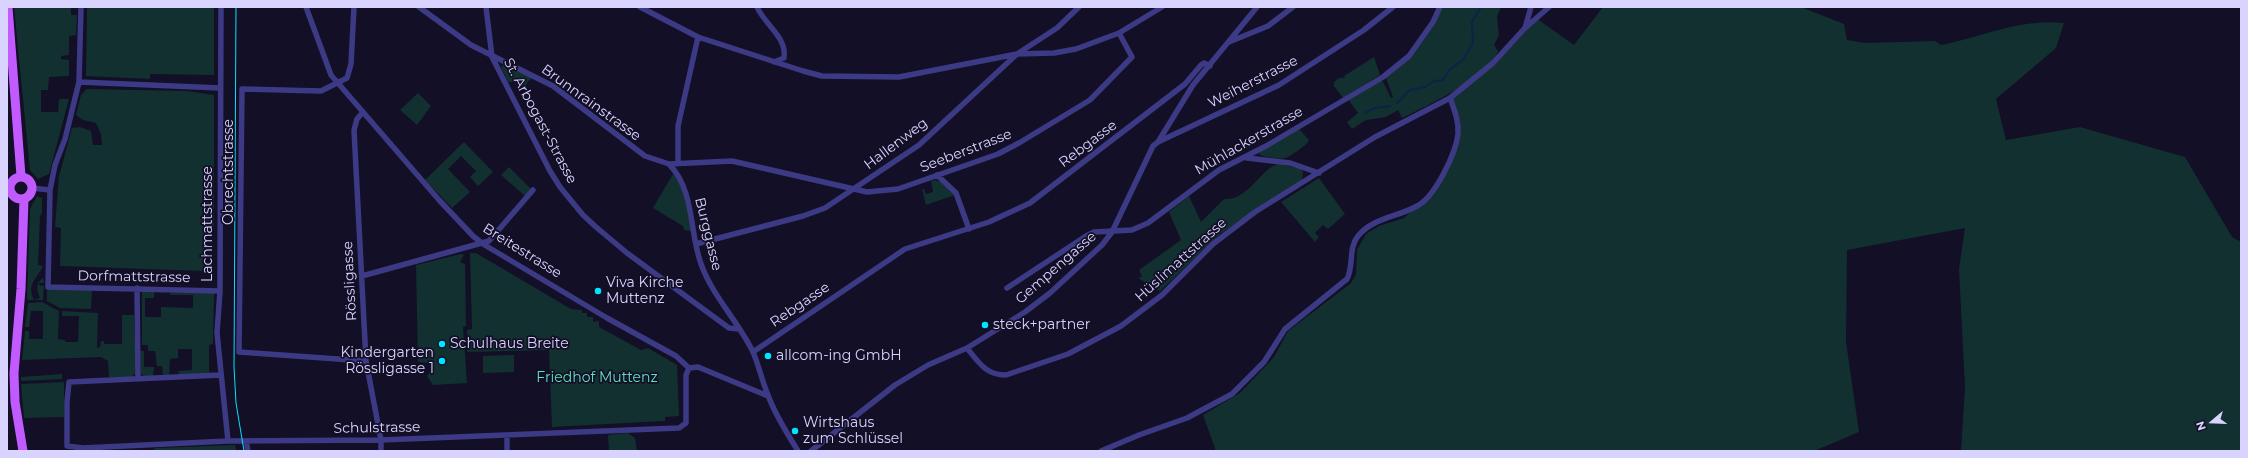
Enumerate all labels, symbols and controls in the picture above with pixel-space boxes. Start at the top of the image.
street label: Weiherstrasse [1205,52,1301,112]
street label: St. Arbogast-Strasse [500,55,580,187]
street label: Brunnrainstrasse [538,61,644,145]
street label: Mühlackerstrasse [1192,103,1306,179]
street label: Hallenweg [861,115,931,173]
street label: Rebgasse [1056,117,1120,171]
street label: Obrechtstrasse [221,119,237,225]
street label: Seeberstrasse [918,126,1014,176]
street label: Lachmattstrasse [200,166,216,282]
street label: Burggasse [691,196,725,272]
street label: Hüslimattstrasse [1132,214,1230,306]
street label: Breitestrasse [479,220,565,282]
street label: Gempengasse [1012,228,1100,308]
street label: Rössligasse [340,241,360,321]
street label: Dorfmattstrasse [77,268,191,286]
place label: Viva Kirche Muttenz [606,275,683,308]
street label: Rebgasse [767,279,833,331]
marker: Viva Kirche Muttenz [593,286,603,296]
place label: steck+partner [993,317,1090,333]
marker: steck+partner [980,320,990,330]
place label: Schulhaus Breite [450,336,569,352]
marker: Schulhaus Breite [437,339,447,349]
place label: Kindergarten Rössligasse 1 [340,345,434,378]
place label: allcom-ing GmbH [776,348,902,364]
marker: allcom-ing GmbH [763,351,773,361]
marker: Kindergarten Rössligasse 1 [437,356,447,366]
park label: Friedhof Muttenz [536,370,658,386]
north arrow [2192,402,2232,442]
place label: Wirtshaus zum Schlüssel [803,415,903,448]
street label: Schulstrasse [333,419,421,437]
text: N [2193,419,2209,432]
marker: Wirtshaus zum Schlüssel [790,426,800,436]

